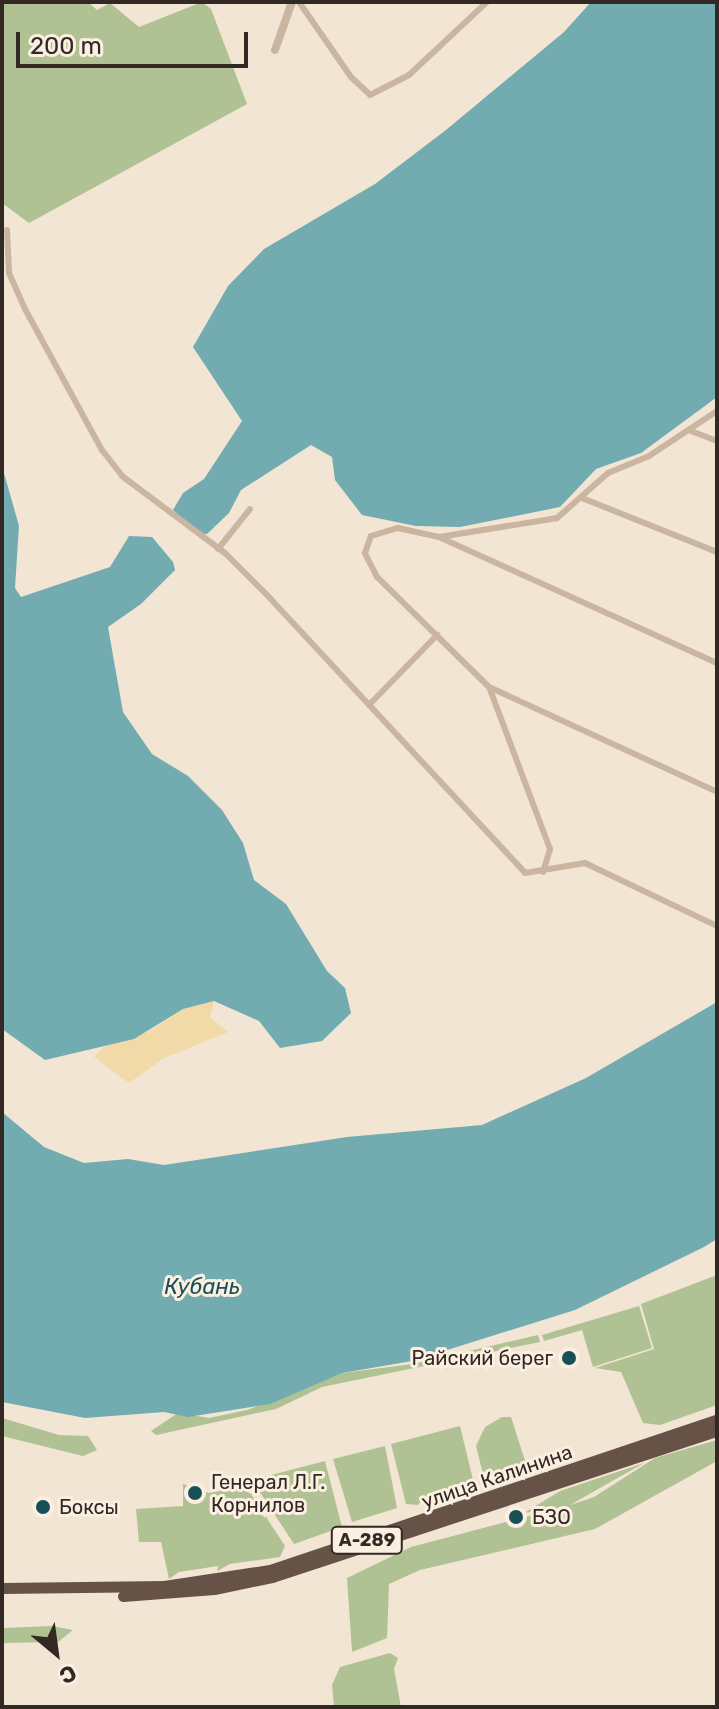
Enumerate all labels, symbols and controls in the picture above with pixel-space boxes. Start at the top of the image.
scale bar [20,16,252,66]
text: 200 m [30,32,102,60]
water label: Кубань [164,1274,240,1300]
place label: Райский берег [411,1346,553,1370]
marker: Райский берег [560,1349,578,1367]
street label: улица Калинина [419,1440,575,1514]
place label: Генерал Л.Г. Корнилов [211,1470,325,1517]
marker: Генерал Л.Г. Корнилов [186,1484,204,1502]
place label: Боксы [59,1495,119,1519]
marker: Боксы [34,1498,52,1516]
place label: БЗО [532,1505,571,1529]
marker: БЗО [507,1508,525,1526]
road number: А-289 [329,1526,405,1554]
north arrow [16,1613,96,1693]
text: С [55,1659,81,1690]

